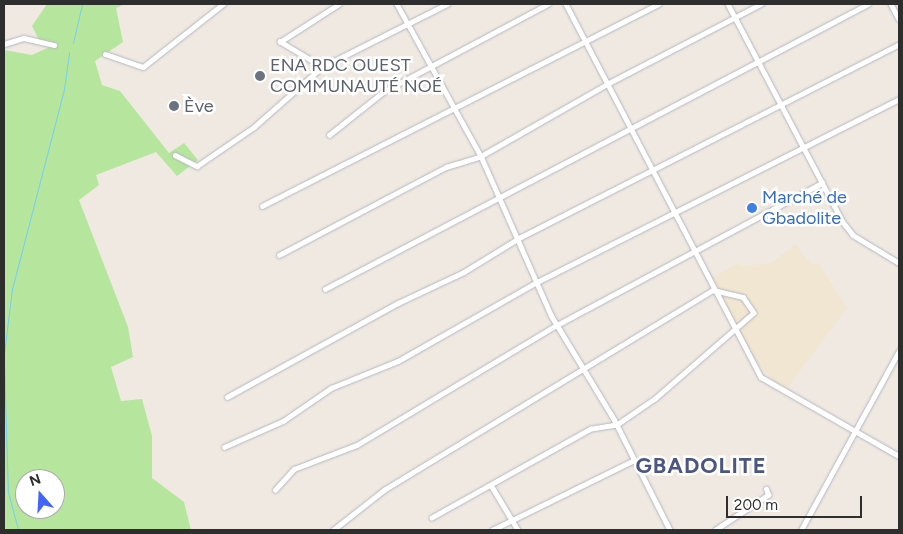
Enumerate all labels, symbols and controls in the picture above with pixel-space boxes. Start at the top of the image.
place label: ENA RDC OUEST COMMUNAUTÉ NOÉ [270,55,442,98]
marker: ENA RDC OUEST COMMUNAUTÉ NOÉ [254,70,266,82]
place label: Ève [184,95,214,117]
marker: Ève [168,100,180,112]
place label: Marché de Gbadolite [762,187,847,230]
marker: Marché de Gbadolite [746,202,758,214]
district label: GBADOLITE [634,453,768,479]
north arrow [15,469,65,519]
text: N [27,470,43,490]
scale bar [728,486,864,518]
text: 200 m [734,496,778,514]

